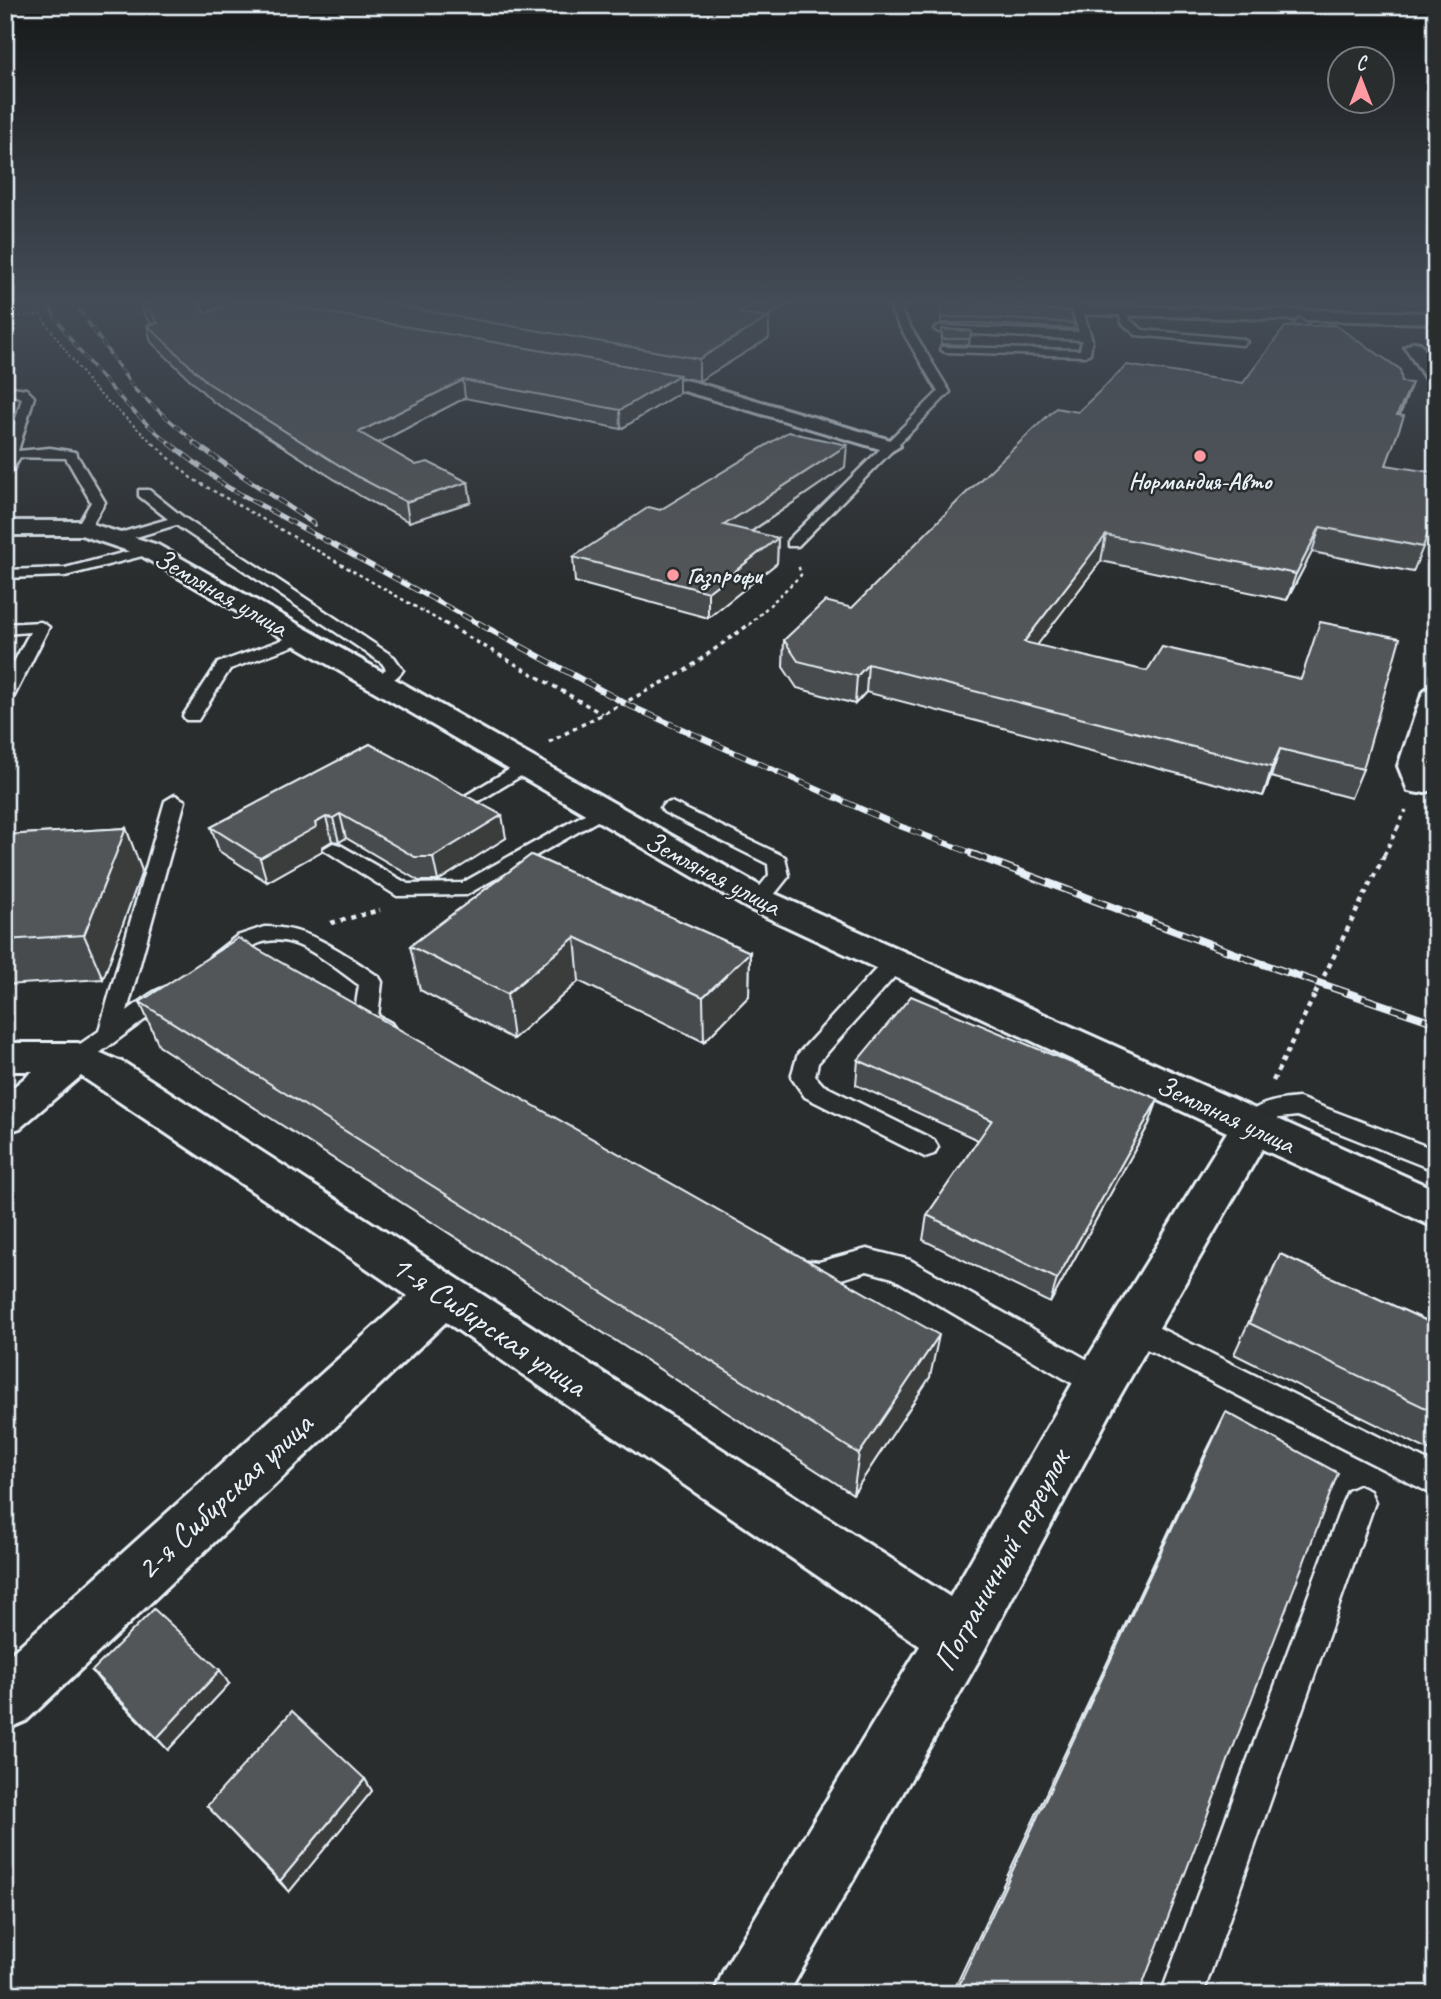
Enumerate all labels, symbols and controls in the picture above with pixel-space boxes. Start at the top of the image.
north arrow [1326,46,1396,116]
text: С [1356,52,1368,76]
marker: Нормандия-Авто [1192,448,1208,464]
place label: Нормандия-Авто [1129,467,1273,496]
street label: Земляная улица [148,540,296,645]
place label: Газпрофи [687,561,764,591]
marker: Газпрофи [665,567,681,583]
street label: Земляная улица [639,823,788,924]
street label: Земляная улица [1151,1067,1302,1162]
street label: 1-я Сибирская улица [383,1244,596,1407]
street label: 2-я Сибирская улица [127,1402,323,1589]
street label: Пограничный переулок [923,1439,1081,1678]

